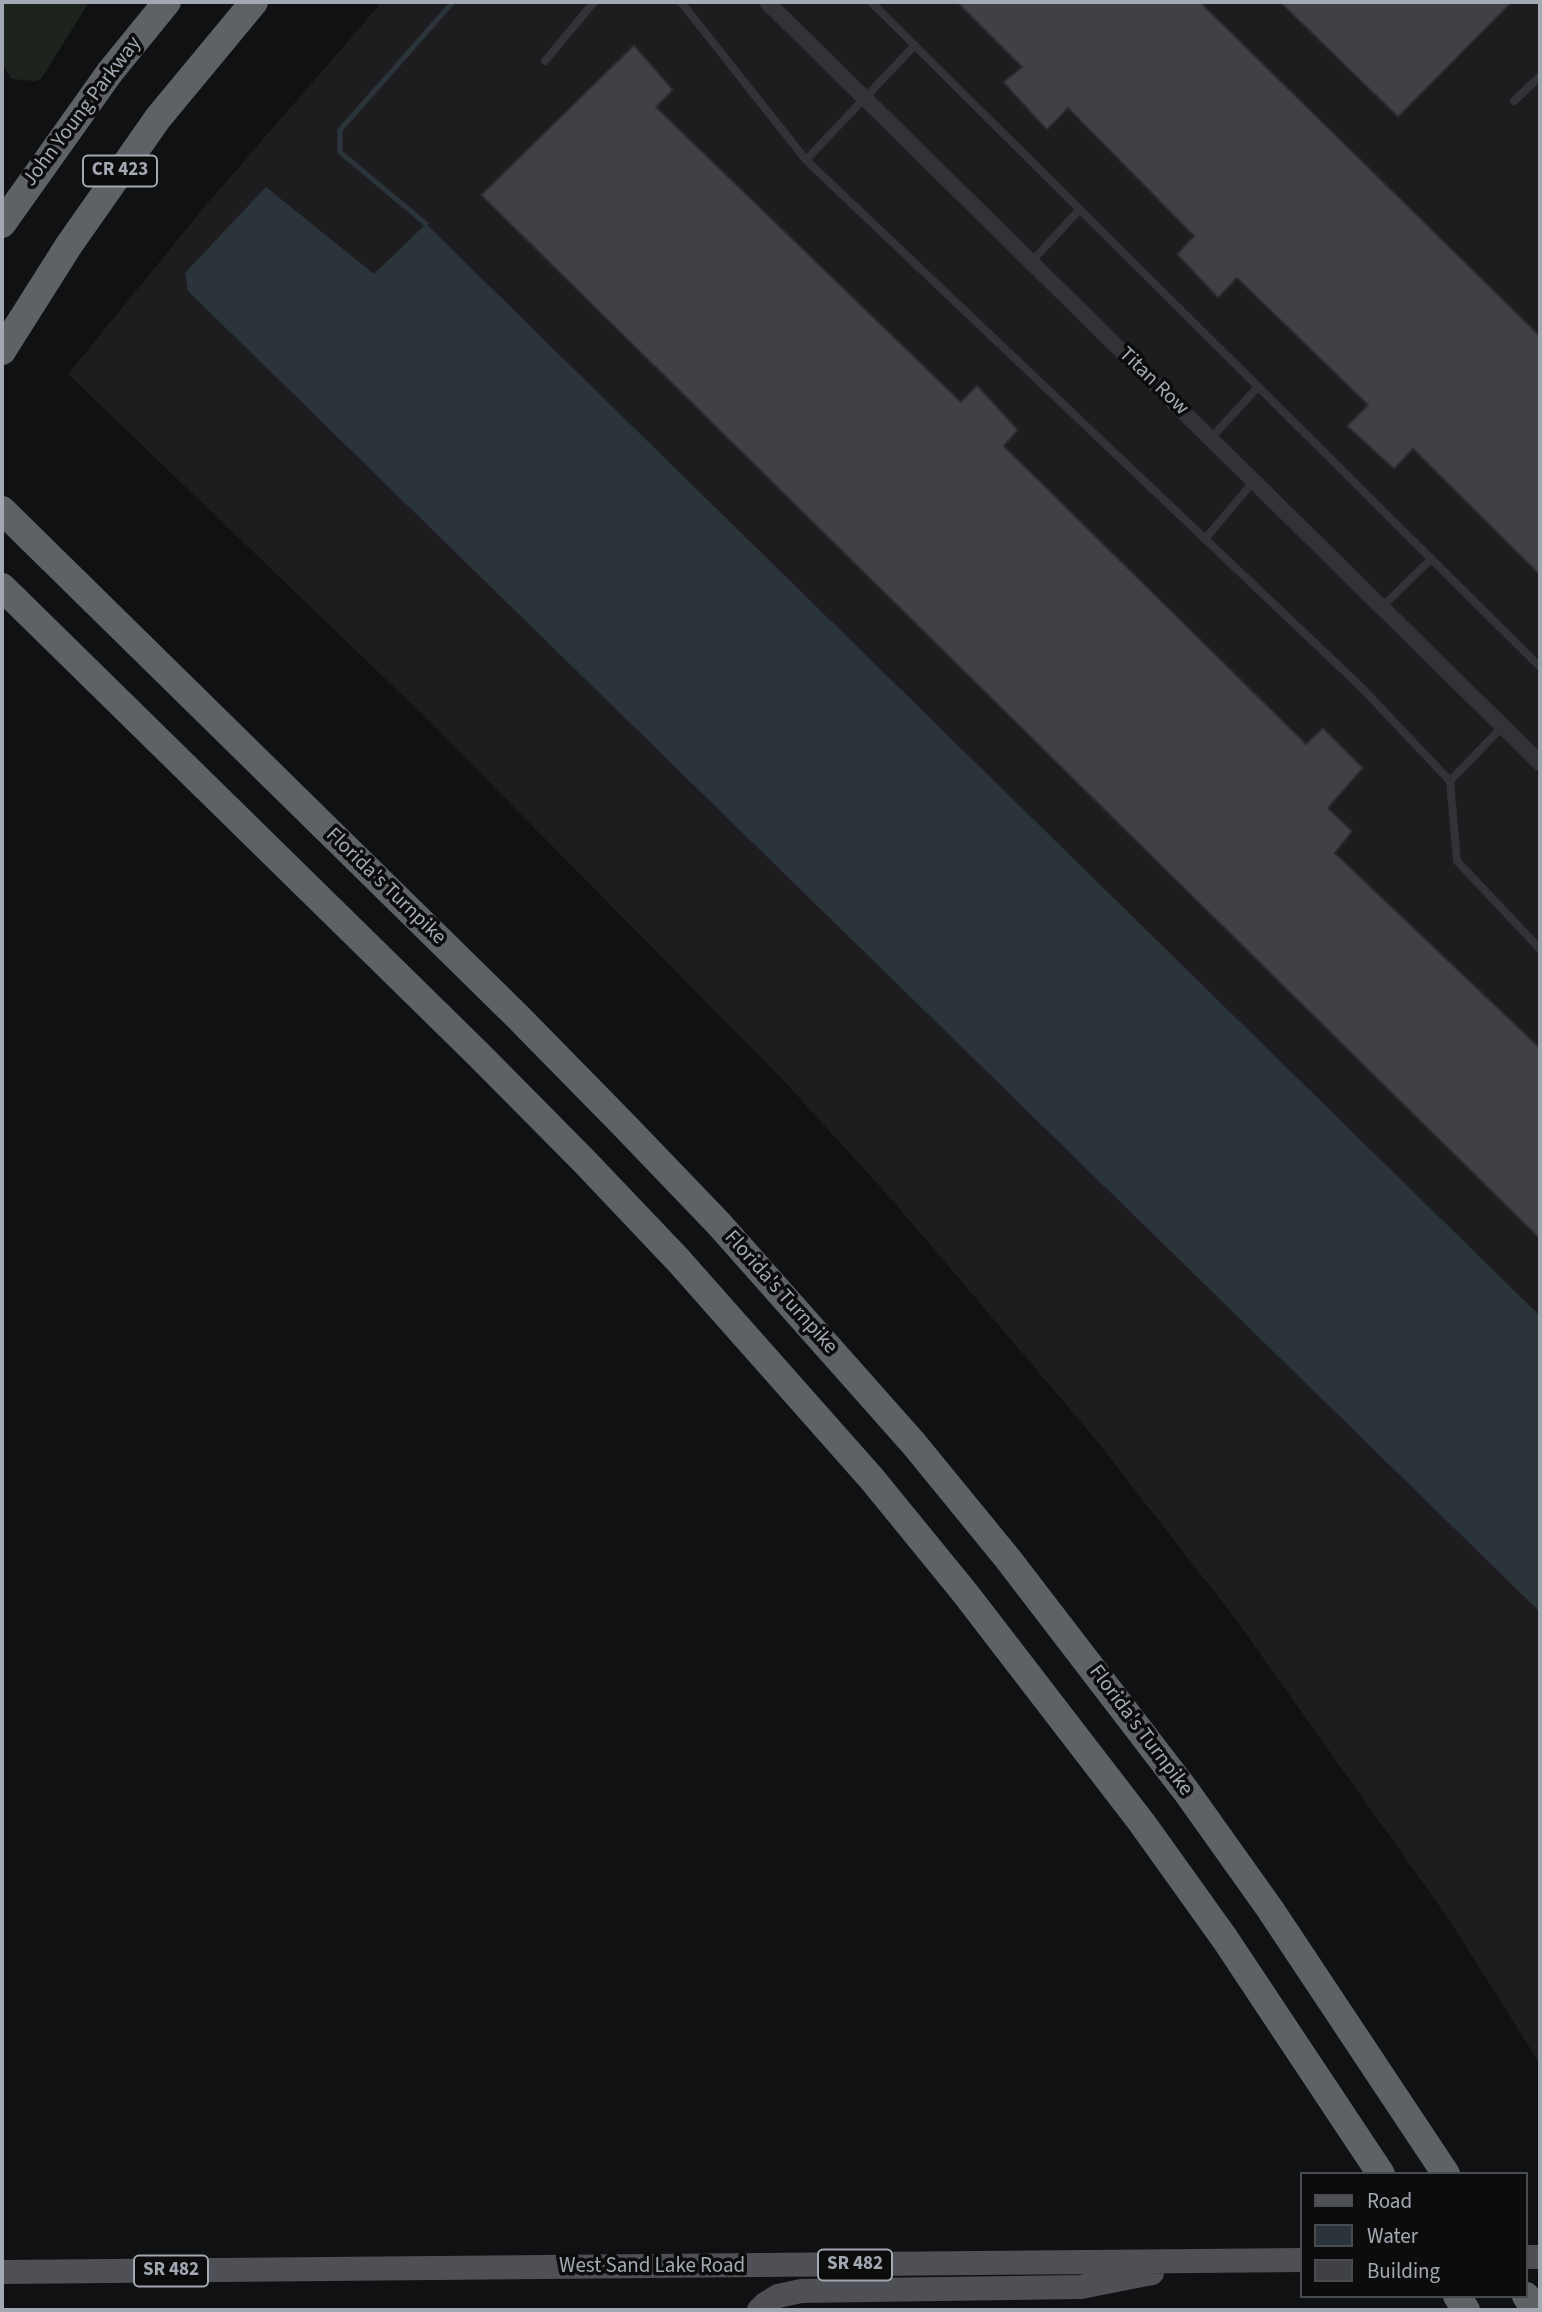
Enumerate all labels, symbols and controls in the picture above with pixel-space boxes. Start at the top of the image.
street label: John Young Parkway [18,32,148,192]
road number: CR 423 [83,155,157,186]
street label: Titan Row [1113,343,1193,421]
street label: Florida's Turnpike [320,823,450,951]
street label: Florida's Turnpike [718,1226,842,1360]
street label: Florida's Turnpike [1083,1661,1197,1801]
legend [1300,2172,1528,2298]
text: Road [1367,2186,1412,2216]
text: Water [1367,2221,1418,2251]
road number: SR 482 [818,2250,892,2280]
street label: West Sand Lake Road [559,2254,745,2280]
road number: SR 482 [134,2256,208,2286]
text: Building [1367,2256,1440,2286]

